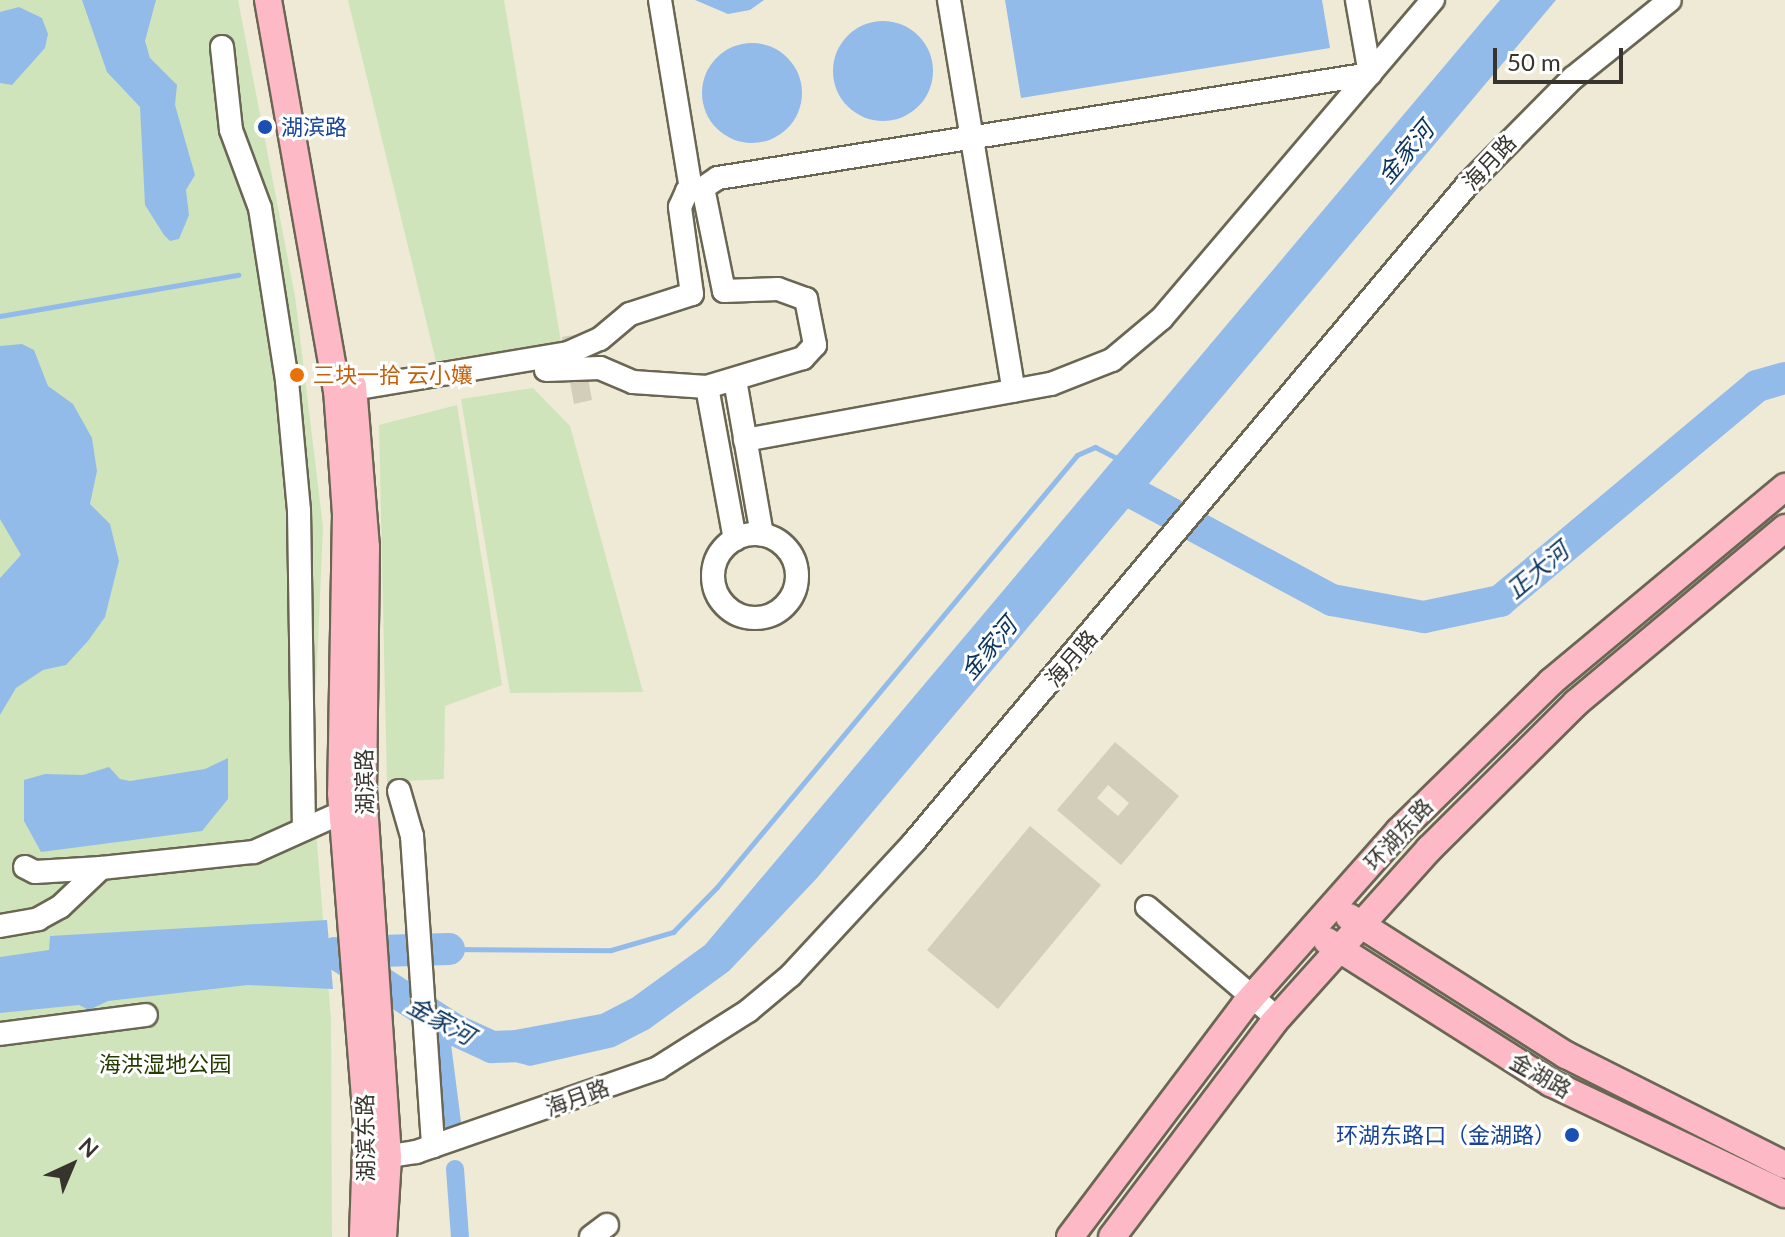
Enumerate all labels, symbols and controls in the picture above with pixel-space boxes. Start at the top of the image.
scale bar [1497,32,1627,82]
text: 50 m [1507,47,1561,76]
place label: 湖滨路 [281,114,347,140]
water label: 金家河 [1371,115,1439,189]
marker: 湖滨路 [256,118,274,136]
street label: 海月路 [1457,129,1521,195]
place label: 三块一拾 云小孃 [313,362,473,388]
marker: 三块一拾 云小孃 [288,366,306,384]
water label: 正大河 [1500,536,1574,604]
water label: 金家河 [954,611,1022,685]
street label: 海月路 [1039,624,1103,692]
street label: 湖滨路 [350,749,378,815]
street label: 环湖东路 [1358,793,1438,875]
water label: 金家河 [403,990,479,1050]
street label: 金湖路 [1506,1047,1576,1103]
park label: 海洪湿地公园 [99,1051,231,1077]
street label: 海月路 [541,1073,613,1121]
street label: 湖滨东路 [351,1094,379,1182]
place label: 环湖东路口（金湖路） [1336,1122,1556,1148]
north arrow [32,1125,112,1205]
marker: 环湖东路口（金湖路） [1563,1126,1581,1144]
text: N [74,1132,104,1163]

